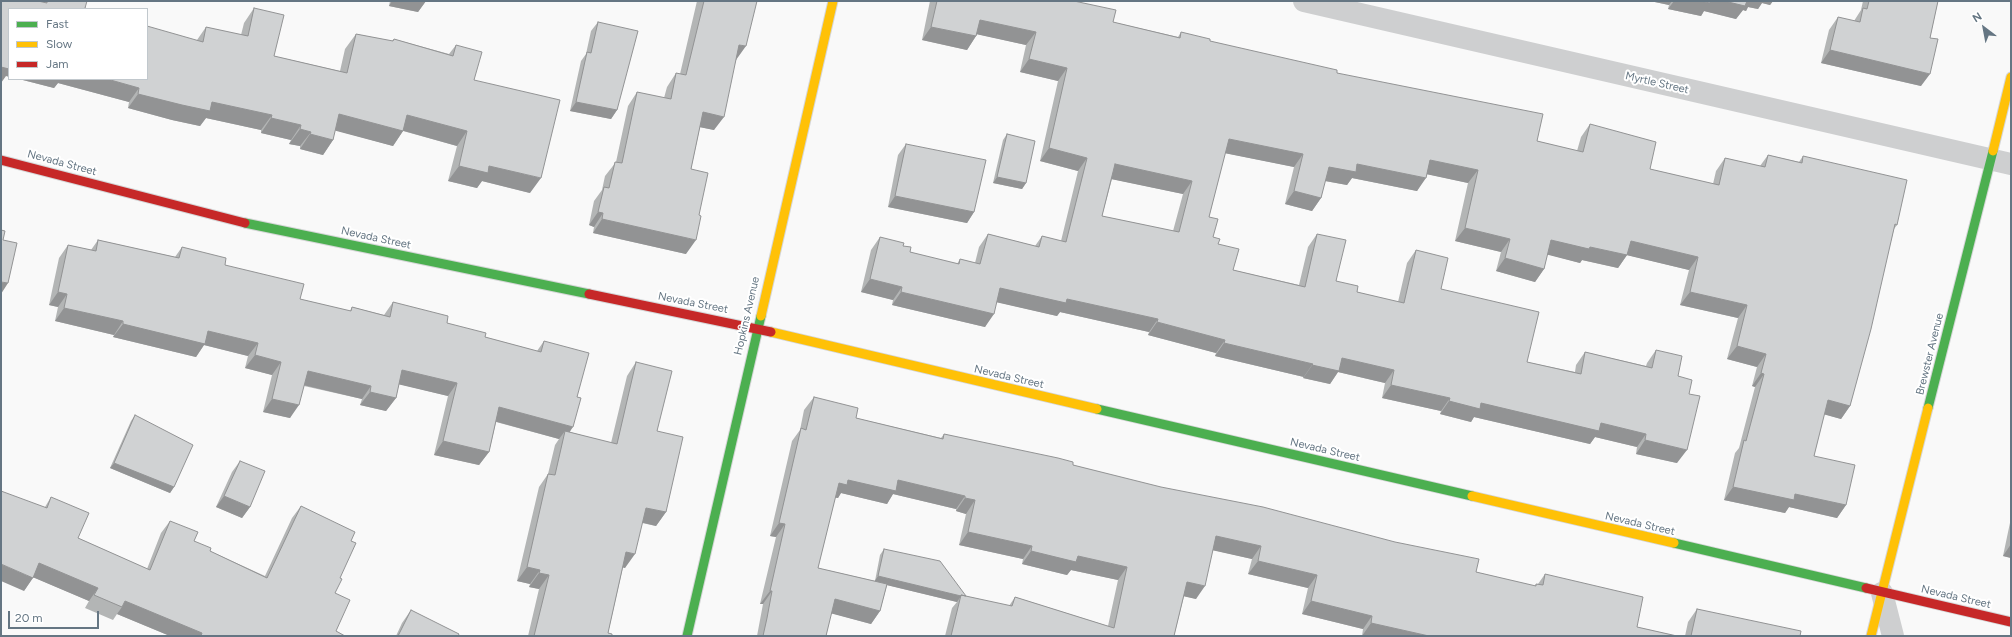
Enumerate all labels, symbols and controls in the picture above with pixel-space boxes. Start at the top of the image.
legend [8,8,148,80]
north arrow [1964,8,2004,48]
text: N [1970,10,1984,25]
text: Fast [46,17,69,31]
text: Slow [46,37,72,51]
text: Jam [46,57,69,71]
street label: Myrtle Street [1624,69,1690,97]
street label: Nevada Street [26,147,98,179]
street label: Nevada Street [340,224,412,252]
street label: Hopkins Avenue [732,275,762,357]
street label: Nevada Street [657,290,729,316]
street label: Brewster Avenue [1913,312,1947,396]
street label: Nevada Street [973,363,1045,391]
street label: Nevada Street [1289,436,1361,464]
street label: Nevada Street [1604,510,1676,538]
street label: Nevada Street [1920,583,1992,611]
scale bar [10,603,101,629]
text: 20 m [15,611,43,625]

